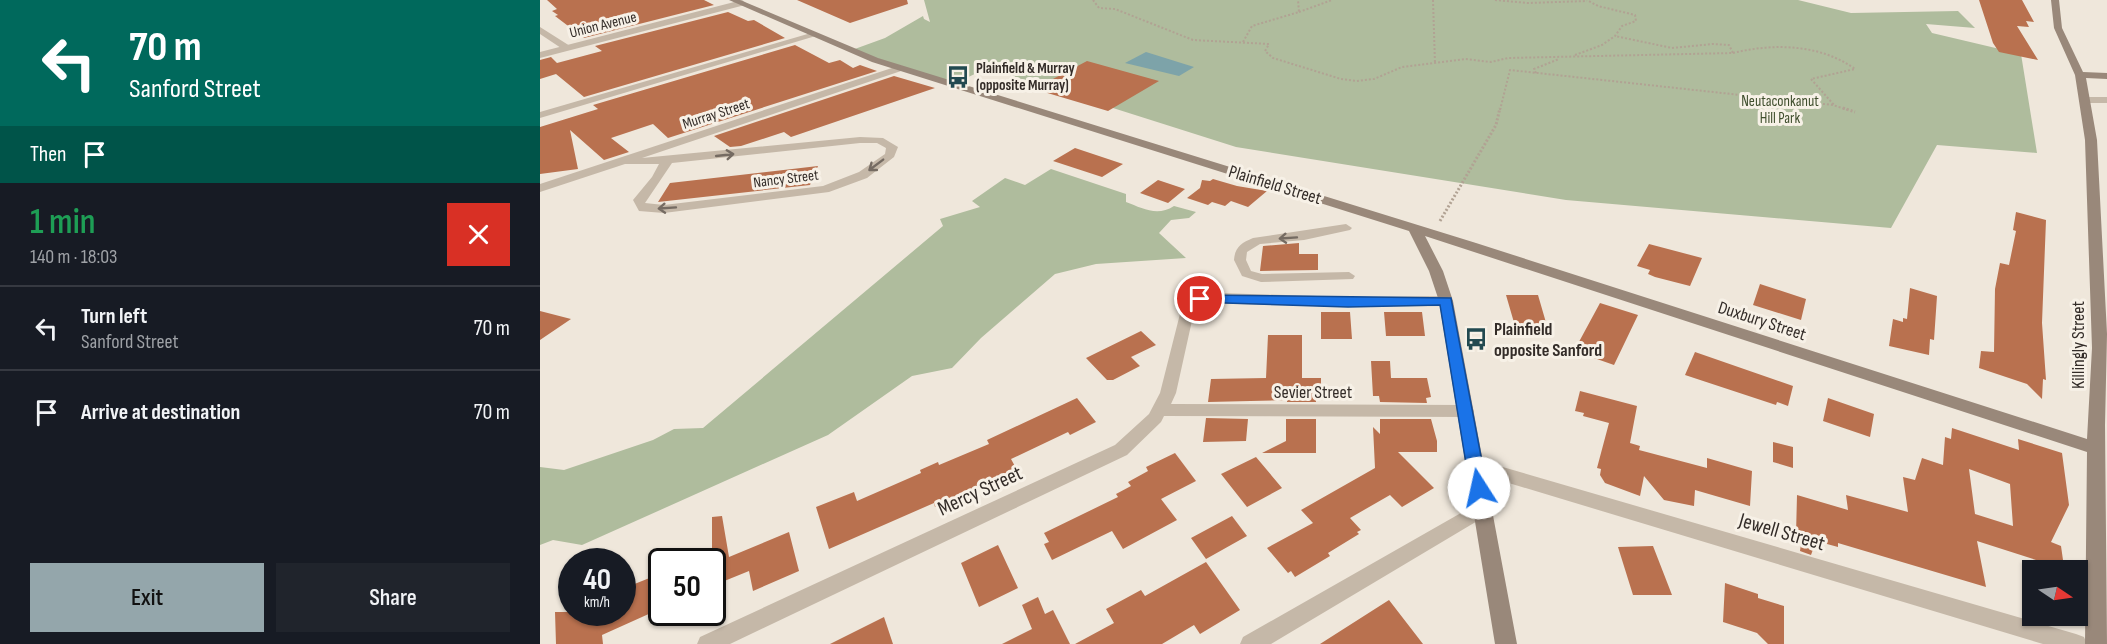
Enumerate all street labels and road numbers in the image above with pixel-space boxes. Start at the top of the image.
street label: Union Avenue [568,8,638,42]
street label: Murray Street [680,94,752,134]
street label: Plainfield Street [1226,161,1324,209]
street label: Nancy Street [752,166,820,192]
street label: Duxbury Street [1715,297,1809,345]
street label: Killingly Street [2068,300,2089,389]
street label: Sevier Street [1274,382,1353,403]
street label: Mercy Street [934,461,1026,521]
street label: Jewell Street [1735,508,1828,556]

